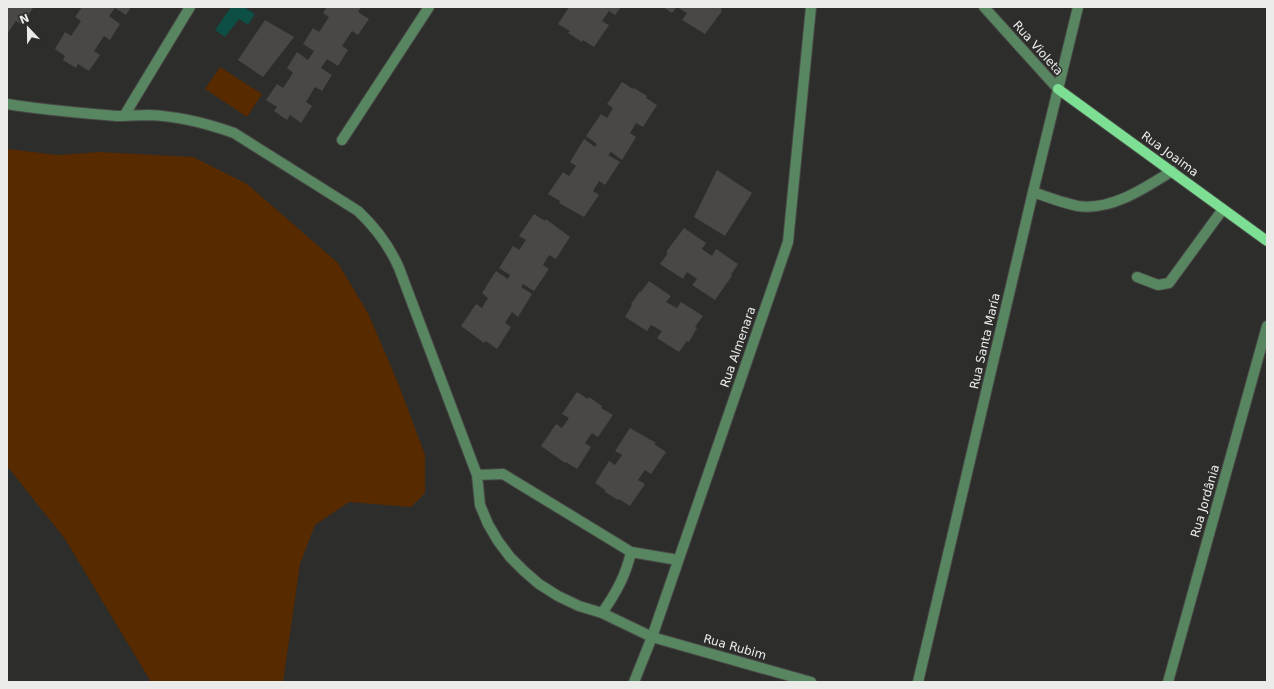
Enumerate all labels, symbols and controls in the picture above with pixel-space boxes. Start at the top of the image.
north arrow [8,8,48,48]
text: N [18,11,31,27]
street label: Rua Violeta [1010,18,1066,78]
street label: Rua Joaima [1139,129,1201,179]
street label: Rua Santa María [967,292,1003,390]
street label: Rua Almenara [718,305,758,389]
street label: Rua Jordânia [1188,463,1222,539]
street label: Rua Rubim [702,631,768,663]

